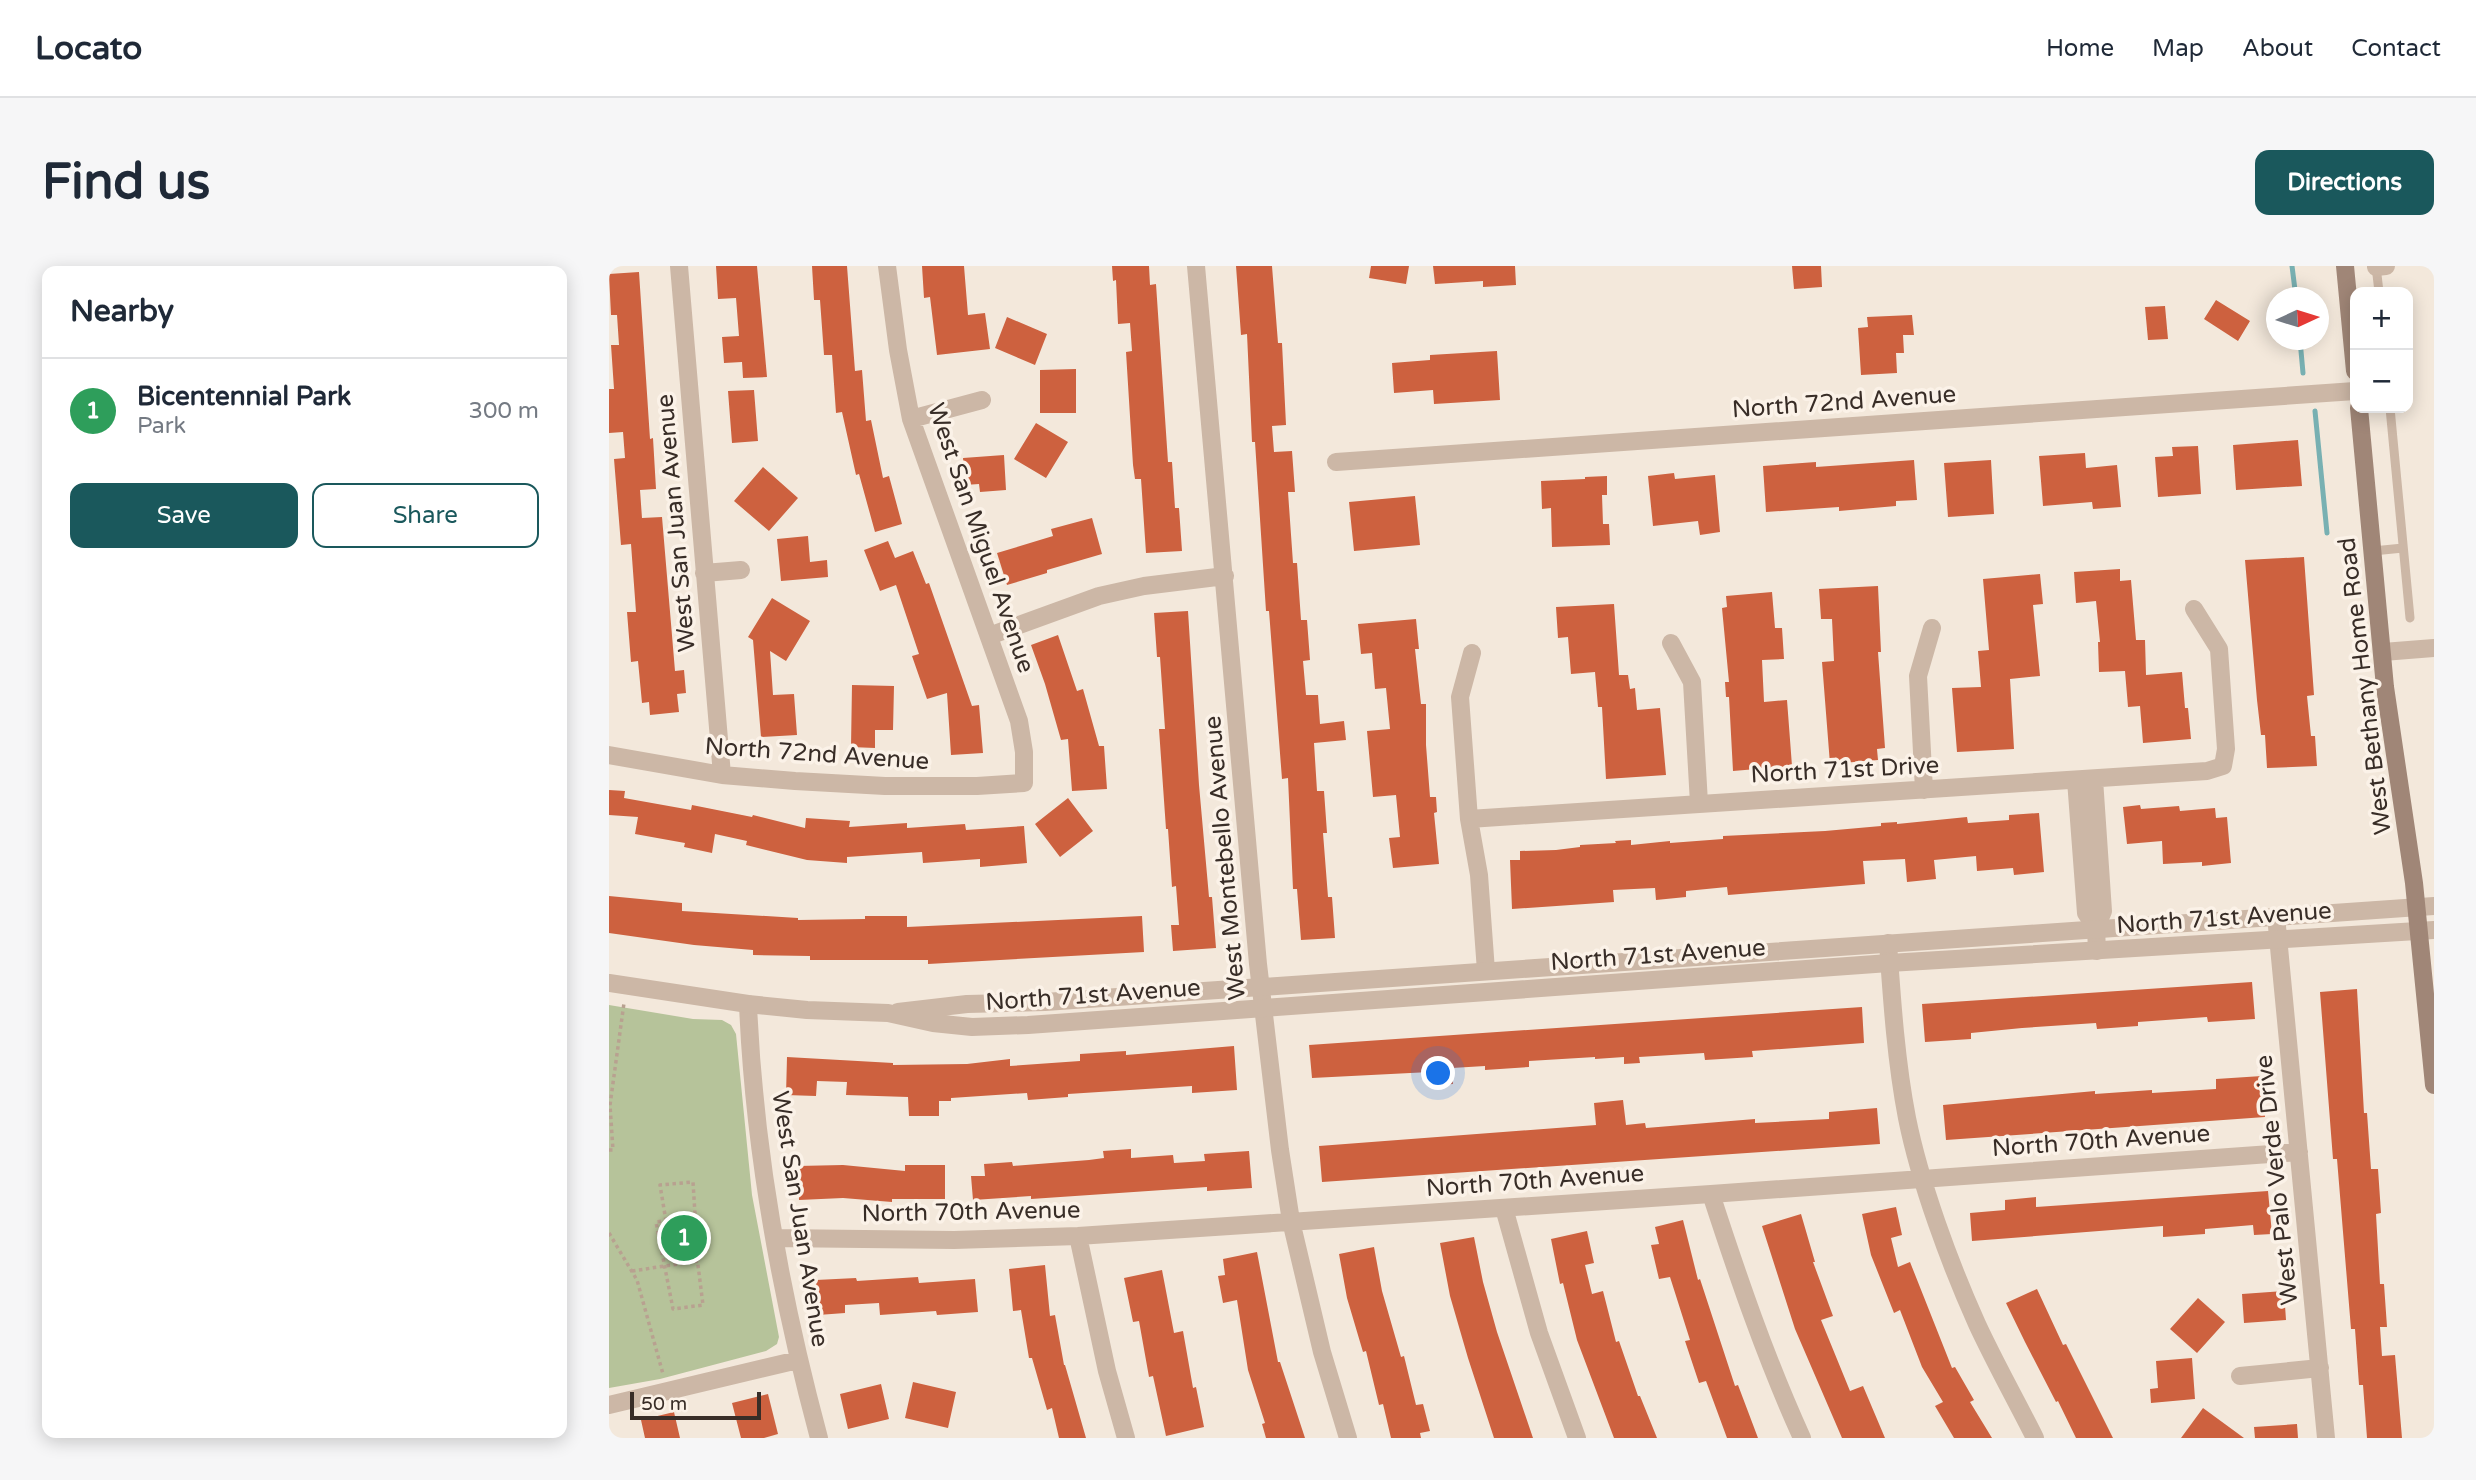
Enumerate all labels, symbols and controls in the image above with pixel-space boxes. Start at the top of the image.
text: Locato [35,29,142,68]
text: Home [2046,34,2114,63]
text: Map [2152,34,2204,63]
text: About [2242,34,2313,63]
text: Contact [2351,34,2441,63]
button: Directions [2255,150,2434,215]
text: Find us [42,153,210,212]
north arrow [2266,287,2329,350]
map controls [2350,287,2413,413]
button: + [2350,287,2413,350]
text: Nearby [70,293,174,330]
button: − [2350,350,2413,413]
street label: North 72nd Avenue [1731,380,1957,424]
text: Bicentennial Park [137,381,351,412]
street label: West San Juan Avenue [650,393,702,653]
text: 1 [86,397,100,425]
text: 300 m [469,397,539,425]
street label: West San Miguel Avenue [921,399,1041,677]
text: Park [137,412,186,440]
button: Save [70,483,298,548]
button: Share [312,483,539,548]
street label: West Bethany Home Road [2332,536,2398,836]
street label: West Montebello Avenue [1198,715,1252,1001]
street label: North 72nd Avenue [704,732,930,776]
street label: North 71st Drive [1750,751,1940,789]
street label: North 71st Avenue [2115,896,2333,940]
street label: North 71st Avenue [1549,933,1767,977]
street label: North 71st Avenue [984,973,1202,1017]
street label: West Palo Verde Drive [2249,1054,2305,1306]
your location [1421,1056,1455,1090]
street label: West San Juan Avenue [765,1089,835,1349]
street label: North 70th Avenue [1991,1119,2211,1163]
street label: North 70th Avenue [1425,1159,1645,1203]
street label: North 70th Avenue [861,1196,1081,1228]
pin: 1 [661,1212,707,1264]
scale bar [630,1389,761,1421]
text: 50 m [641,1393,687,1415]

